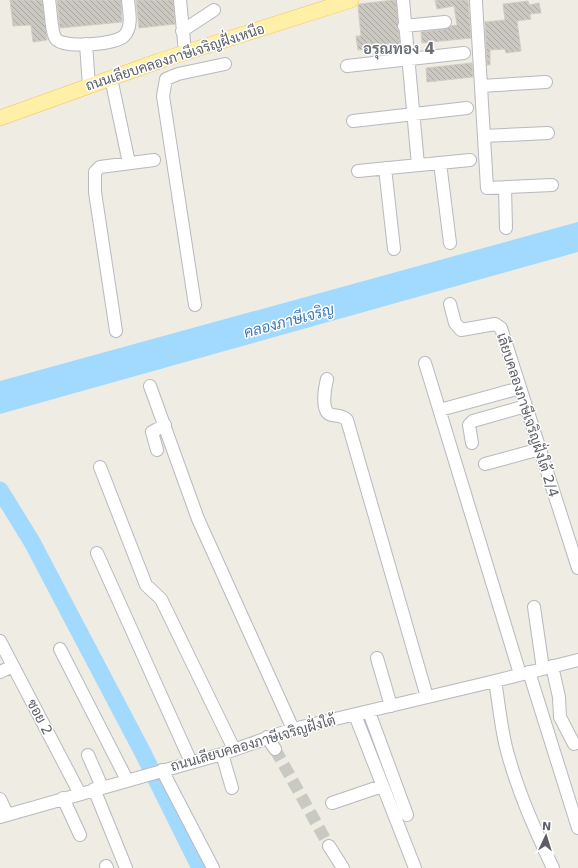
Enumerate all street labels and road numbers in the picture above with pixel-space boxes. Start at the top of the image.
street label: ถนนเลียบคลองภาษีเจริญฝั่งเหนือ [82,17,267,95]
street label: เลียบคลองภาษีเจริญฝั่งใต้ 2/4 [493,330,566,500]
street label: ซอย 2 [24,696,56,738]
street label: ถนนเลียบคลองภาษีเจริญฝั่งใต้ [168,708,338,775]

